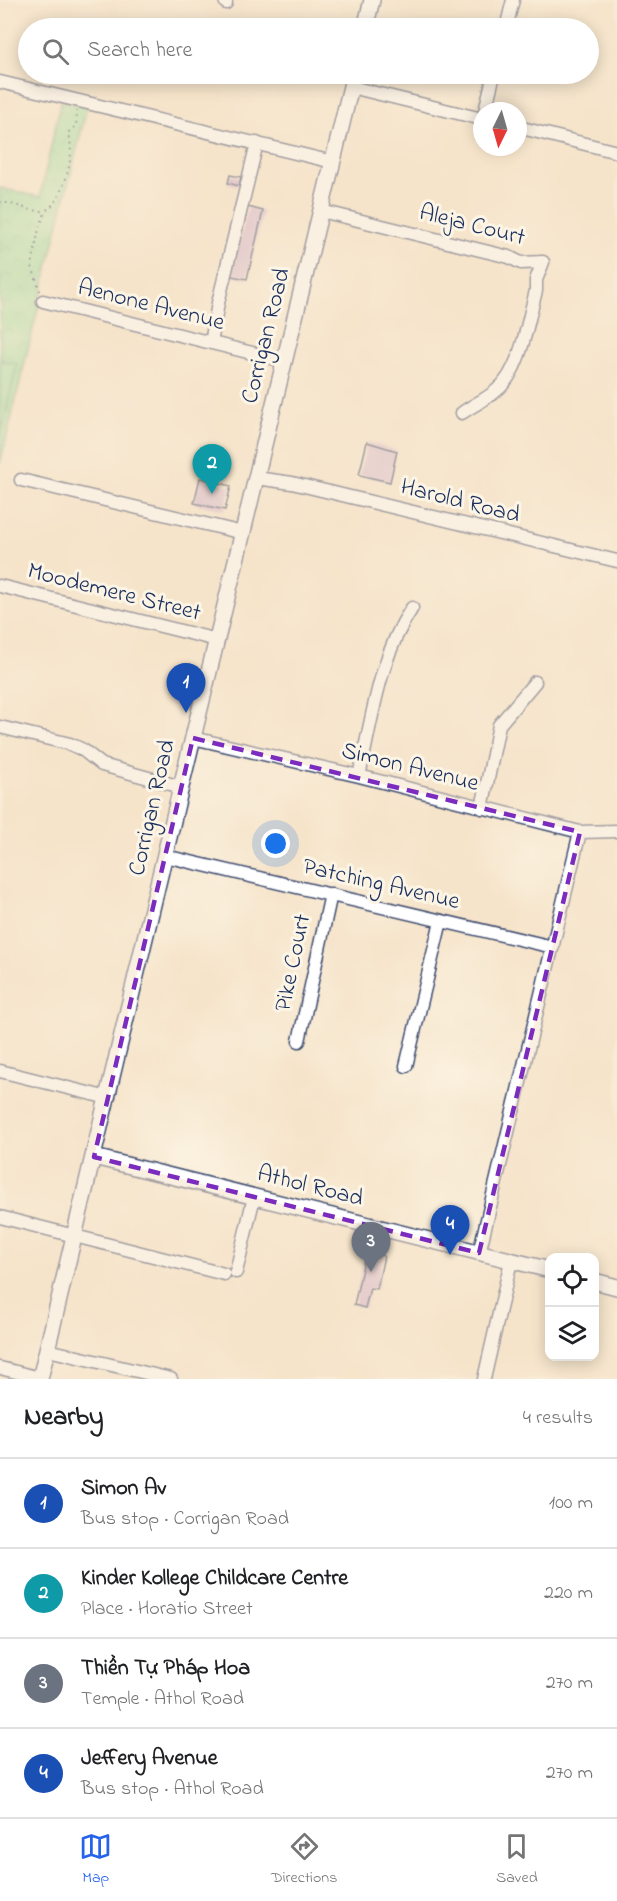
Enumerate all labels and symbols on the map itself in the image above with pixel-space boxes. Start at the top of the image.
north arrow [473,102,527,156]
street label: Aleja Court [415,196,529,256]
street label: Corrigan Road [233,264,301,408]
street label: Aenone Avenue [74,271,228,341]
pin: 2 [192,444,232,494]
street label: Harold Road [397,470,524,534]
street label: Moodemere Street [23,555,205,631]
pin: 1 [166,664,206,713]
street label: Simon Avenue [338,734,483,802]
street label: Corrigan Road [120,736,186,879]
your location [261,829,290,858]
street label: Patching Avenue [299,850,463,920]
street label: Pike Court [267,911,321,1015]
street label: Athol Road [253,1157,367,1217]
pin: 4 [430,1206,470,1255]
pin: 3 [352,1222,391,1272]

